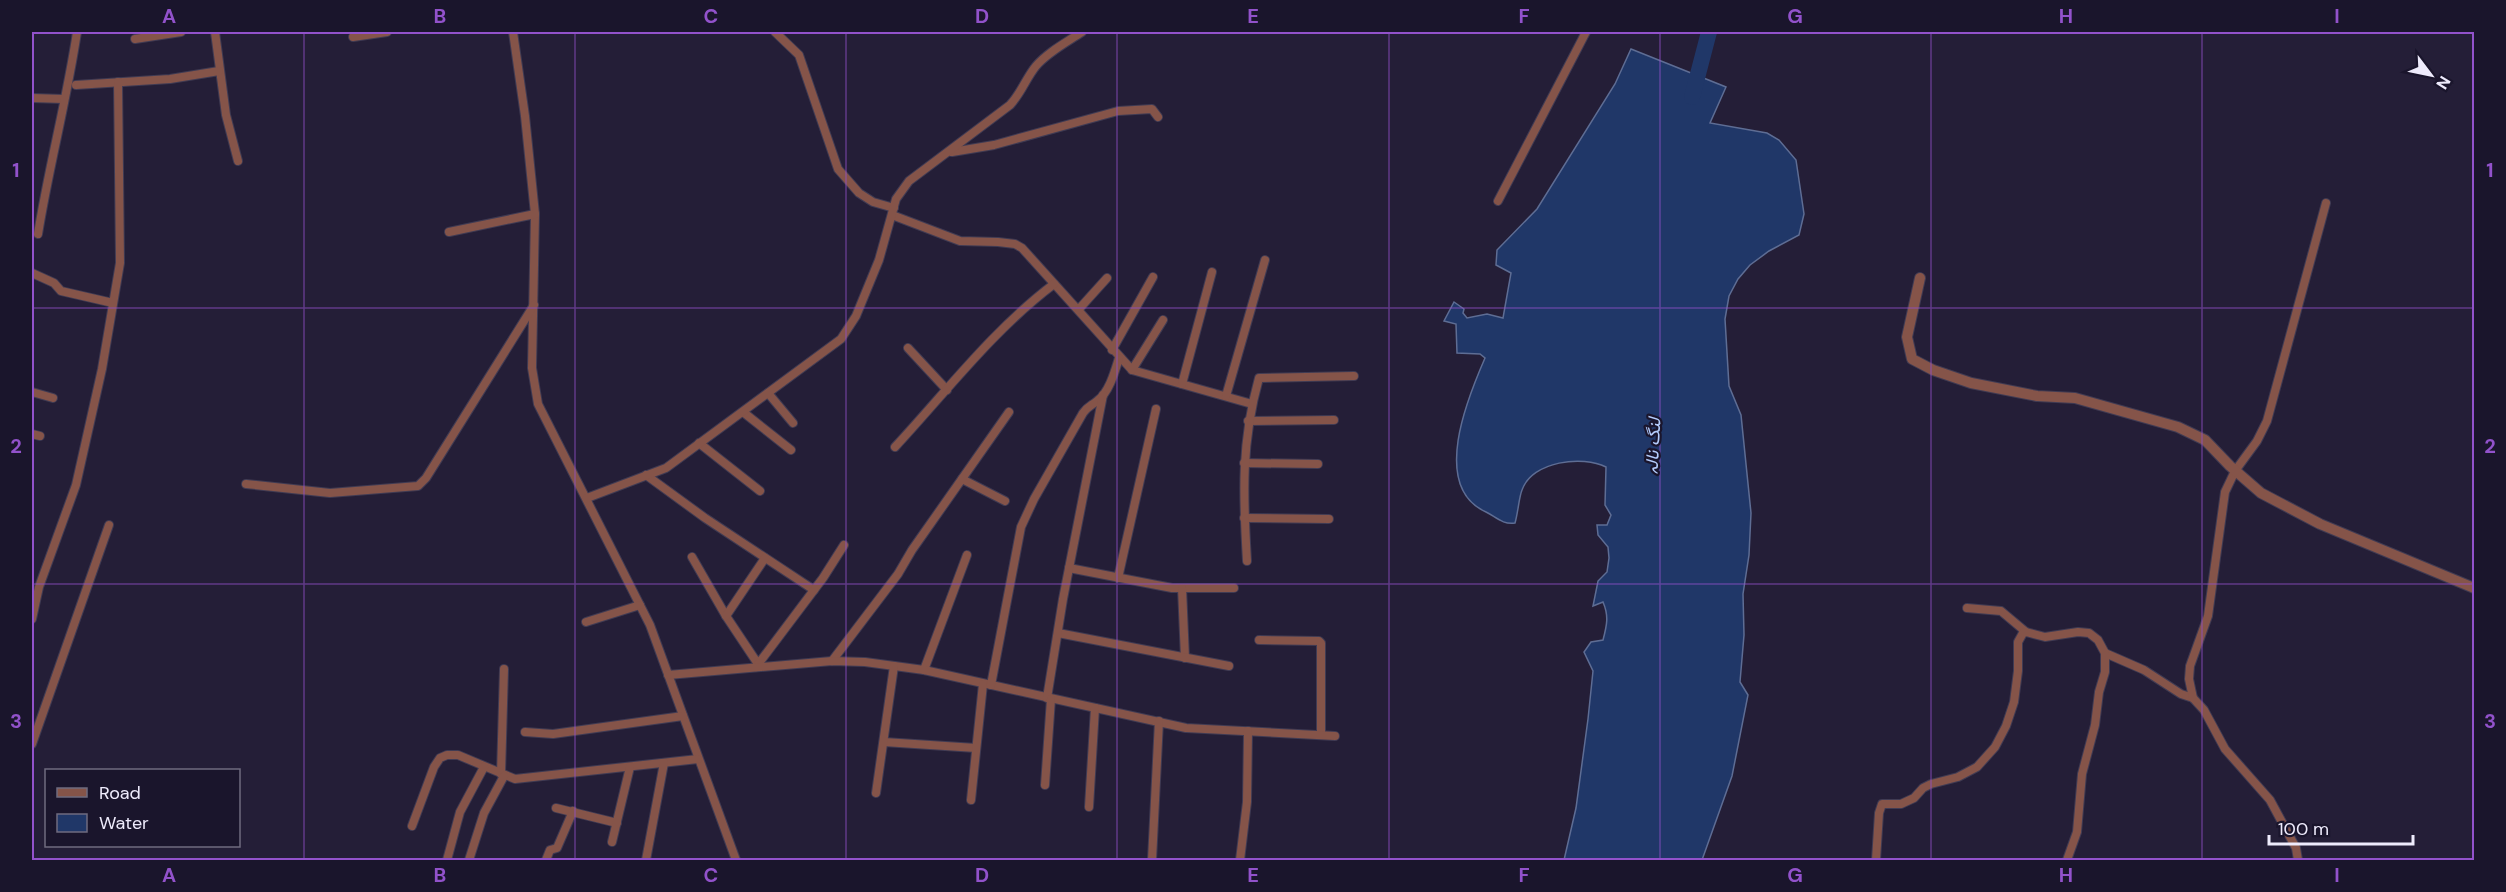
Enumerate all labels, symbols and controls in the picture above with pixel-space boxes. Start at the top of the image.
text: A [162,3,176,29]
text: B [434,3,446,29]
text: C [704,3,718,29]
text: D [975,3,989,29]
text: E [1247,3,1259,29]
text: F [1518,3,1530,29]
text: G [1787,3,1803,29]
text: H [2059,3,2073,29]
text: I [2334,3,2340,29]
north arrow [2401,45,2461,105]
text: N [2431,72,2455,93]
text: 1 [12,157,20,183]
text: 1 [2486,157,2494,183]
water label: لنگ نالہ [1640,415,1667,475]
text: 2 [10,433,22,459]
text: 2 [2484,433,2496,459]
text: 3 [10,708,22,734]
text: 3 [2484,708,2496,734]
legend [45,769,240,847]
text: Road [99,781,141,805]
scale bar [2269,808,2413,846]
text: Water [99,811,149,835]
text: 100 m [2278,817,2329,841]
text: A [162,862,176,888]
text: B [434,862,446,888]
text: C [704,862,718,888]
text: D [975,862,989,888]
text: E [1247,862,1259,888]
text: F [1518,862,1530,888]
text: G [1787,862,1803,888]
text: H [2059,862,2073,888]
text: I [2334,862,2340,888]

